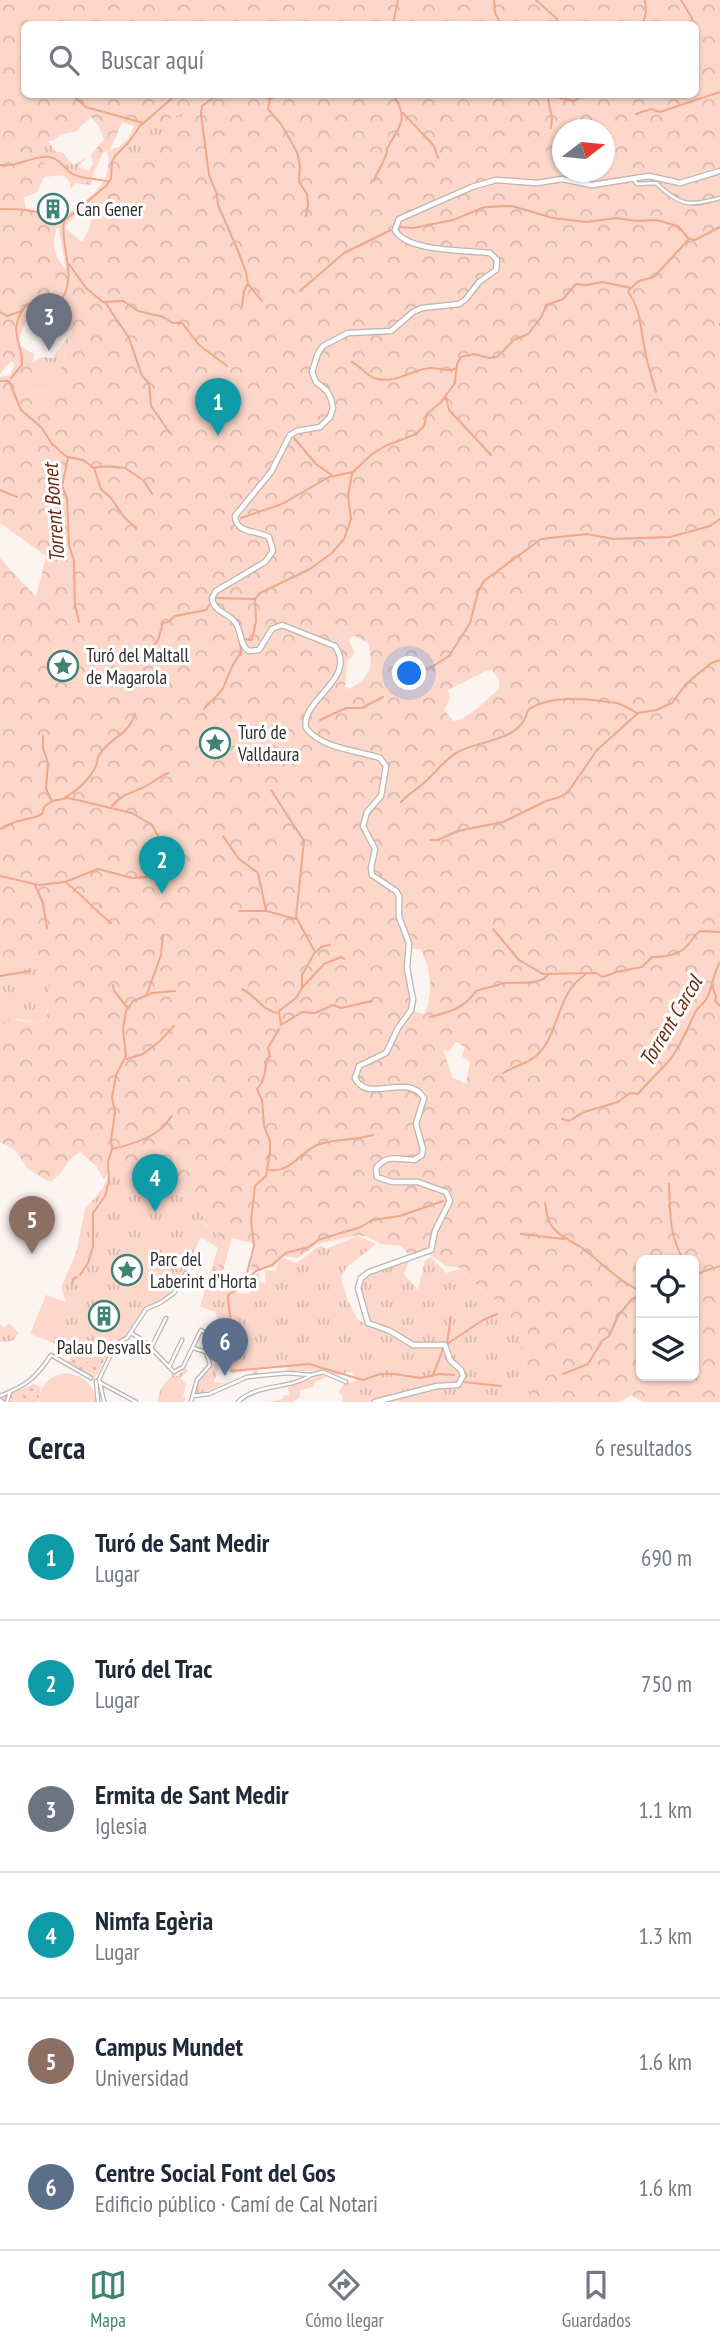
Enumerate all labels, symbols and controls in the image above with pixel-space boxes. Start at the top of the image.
search box [21,21,699,98]
icon: search [45,41,83,79]
text: Buscar aquí [101,43,204,76]
north arrow [552,119,615,182]
building icon: Can Gener [36,192,70,226]
place label: Can Gener [76,197,144,221]
pin: 3 [26,293,72,351]
pin: 1 [195,378,241,436]
water label: Torrent Bonet [36,461,70,563]
place label: Turó del Maltall de Magarola [86,643,189,689]
place icon: Turó del Maltall de Magarola [46,649,80,683]
your location [392,656,426,690]
place label: Turó de Valldaura [237,720,299,766]
place icon: Turó de Valldaura [198,726,232,760]
pin: 2 [139,836,185,894]
water label: Torrent Carcol [633,969,709,1071]
pin: 4 [132,1154,178,1212]
pin: 5 [9,1196,55,1254]
place label: Parc del Laberint d'Horta [150,1247,257,1293]
place icon: Parc del Laberint d'Horta [110,1253,144,1287]
map controls [636,1255,699,1381]
button: locate [636,1255,699,1318]
building icon: Palau Desvalls [87,1299,121,1333]
pin: 6 [202,1318,248,1376]
button: layers [636,1318,699,1381]
place label: Palau Desvalls [57,1335,151,1359]
text: Cerca [28,1428,85,1467]
text: 6 resultados [595,1433,692,1462]
text: Turó de Sant Medir [95,1526,269,1559]
text: 1 [46,1543,57,1572]
text: 690 m [641,1543,692,1572]
text: Lugar [95,1559,140,1588]
text: Turó del Trac [95,1652,212,1685]
text: 2 [46,1669,57,1698]
text: 750 m [641,1669,692,1698]
text: Lugar [95,1685,140,1714]
text: Ermita de Sant Medir [95,1778,289,1811]
text: 3 [46,1795,57,1824]
text: 1.1 km [638,1795,692,1824]
text: Iglesia [95,1811,147,1840]
text: Nimfa Egèria [95,1904,213,1937]
text: 4 [46,1921,57,1950]
text: 1.3 km [638,1921,692,1950]
text: Lugar [95,1937,140,1966]
text: Campus Mundet [95,2030,243,2063]
text: 5 [46,2047,57,2076]
text: 1.6 km [638,2047,692,2076]
text: Universidad [95,2063,189,2092]
text: Centre Social Font del Gos [95,2156,336,2189]
text: 6 [46,2173,57,2202]
text: 1.6 km [638,2173,692,2202]
text: Edificio público · Camí de Cal Notari [95,2189,378,2218]
tab: Mapa [89,2266,127,2332]
tab: Cómo llegar [305,2266,384,2332]
tab: Guardados [562,2266,631,2332]

